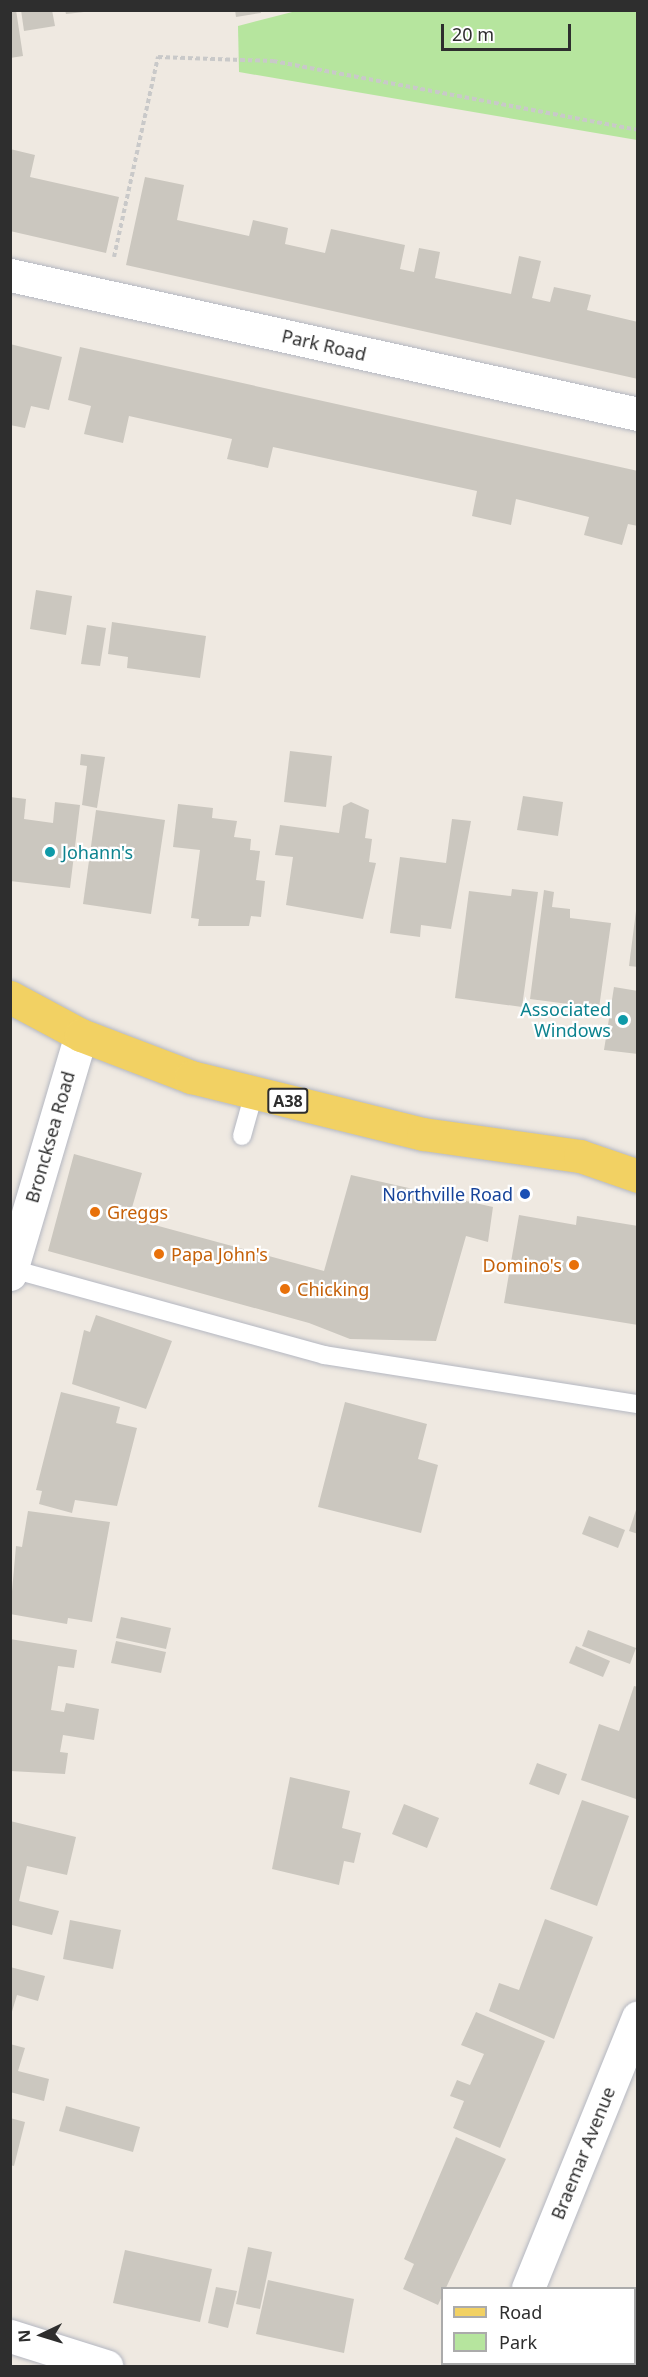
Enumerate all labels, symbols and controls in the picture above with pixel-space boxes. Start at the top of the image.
scale bar [444,12,574,50]
text: 20 m [452,22,494,46]
street label: Park Road [280,325,368,365]
place label: Johann's [62,841,133,863]
marker: Johann's [43,845,57,859]
place label: Associated Windows [520,999,611,1042]
marker: Associated Windows [616,1013,630,1027]
street label: Broncksea Road [21,1069,79,1205]
road number: A38 [267,1088,309,1114]
place label: Northville Road [382,1183,513,1205]
marker: Northville Road [518,1187,532,1201]
place label: Greggs [107,1201,168,1223]
marker: Greggs [88,1205,102,1219]
place label: Papa John's [171,1243,268,1265]
marker: Papa John's [152,1247,166,1261]
place label: Domino's [483,1254,562,1276]
marker: Domino's [567,1258,581,1272]
place label: Chicking [297,1278,369,1300]
marker: Chicking [278,1282,292,1296]
street label: Braemar Avenue [547,2083,619,2223]
legend [441,2287,636,2365]
text: Road [499,2300,542,2324]
north arrow [12,2305,72,2365]
text: N [13,2329,35,2344]
text: Park [499,2330,537,2354]

